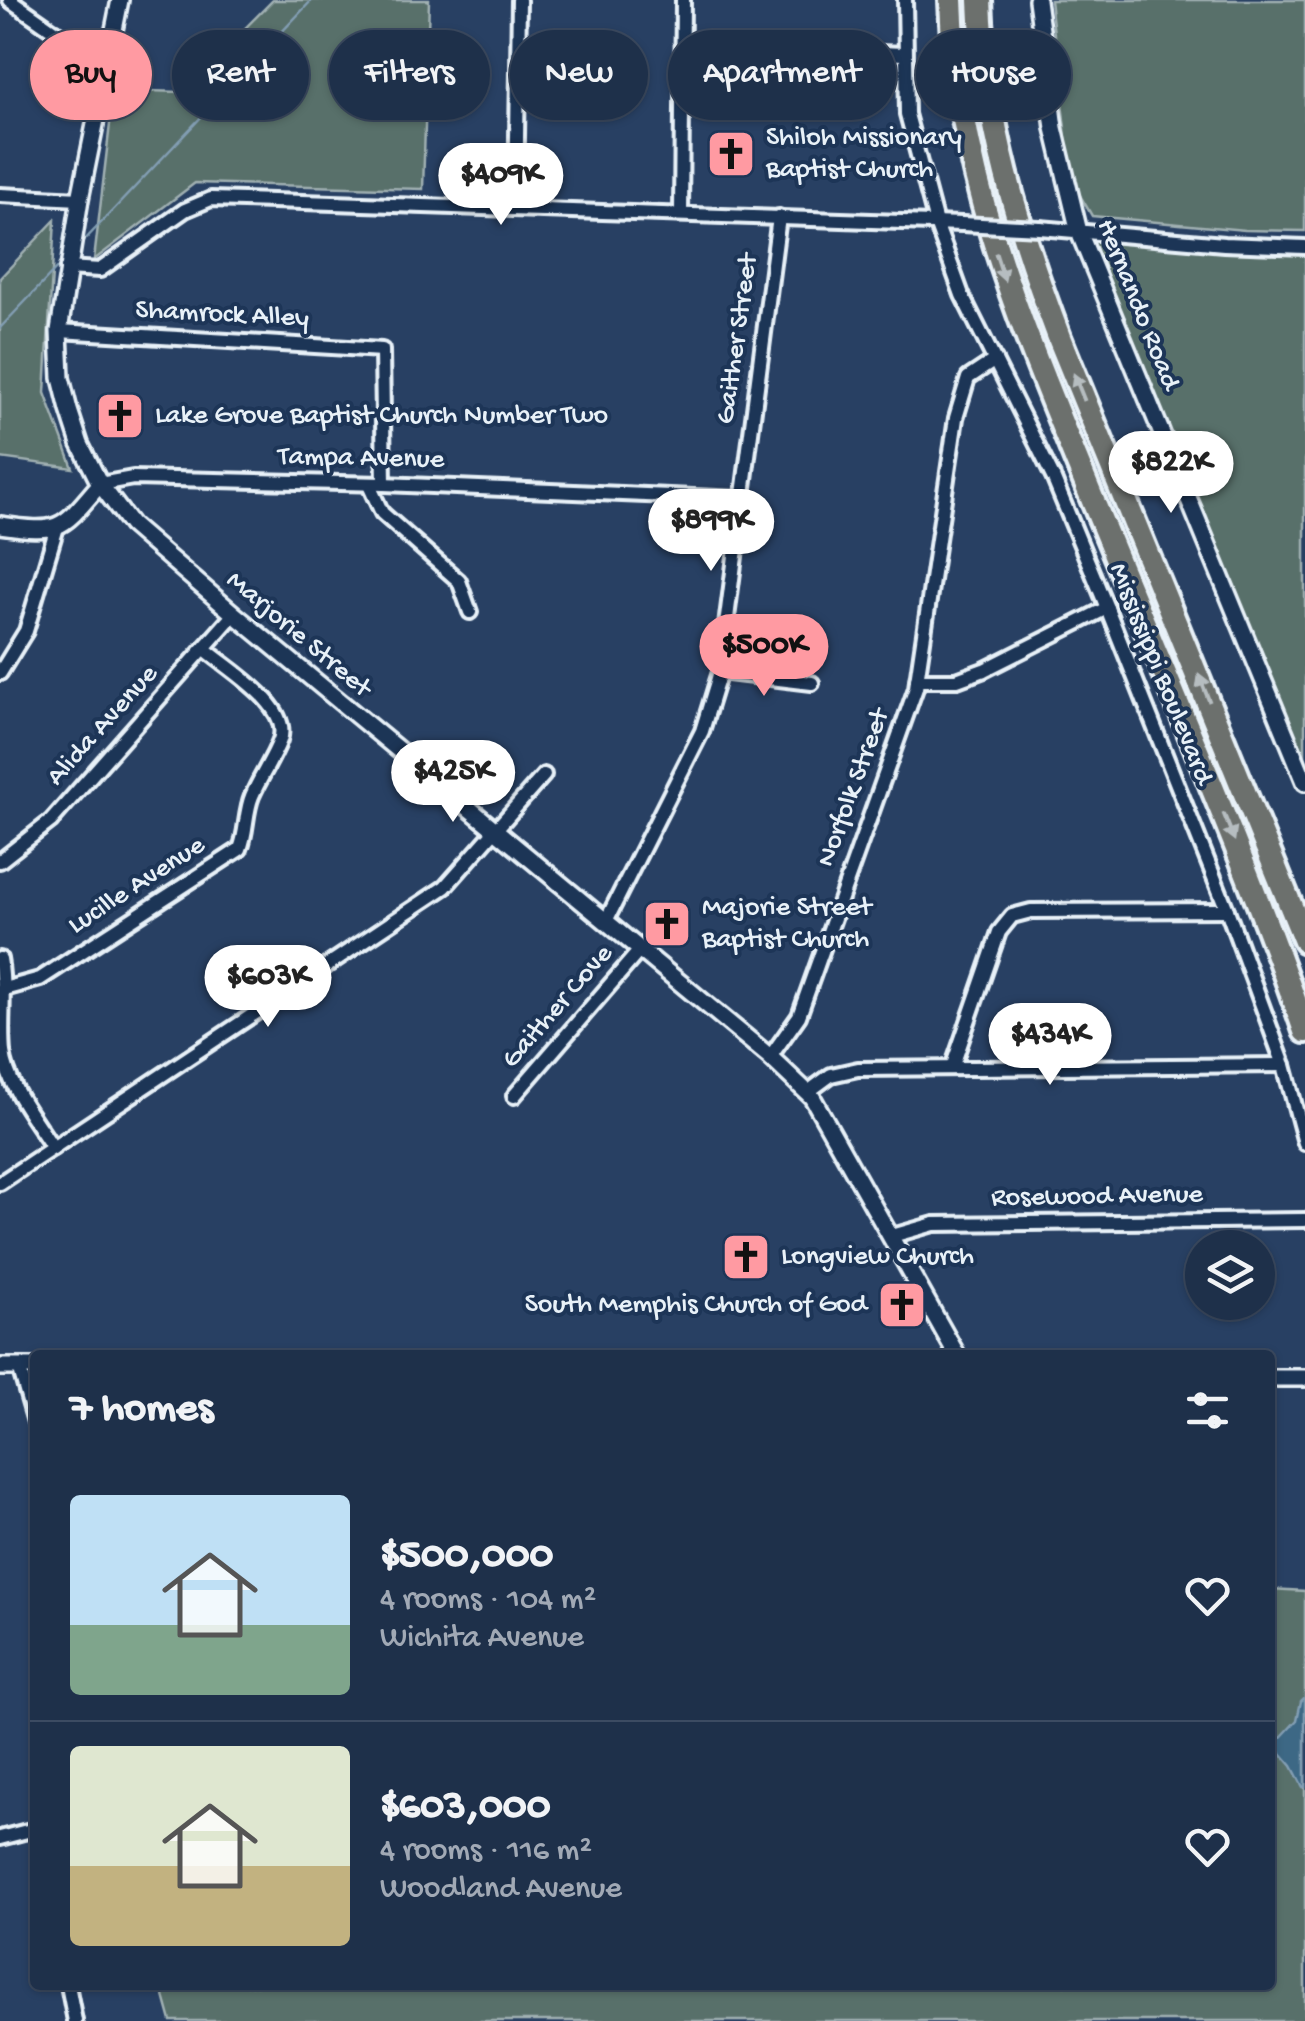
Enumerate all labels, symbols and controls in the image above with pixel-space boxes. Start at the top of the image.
chip: Buy [30,30,152,120]
chip: Rent [172,30,309,120]
chip: Filters [329,30,490,120]
chip: New [510,30,648,120]
chip: Apartment [668,30,896,120]
chip: House [916,30,1071,120]
place label: Shiloh Missionary Baptist Church [765,122,962,187]
church icon: Shiloh Missionary Baptist Church [705,128,757,180]
pin: $409K [431,143,571,228]
text: $409K [460,156,542,194]
street label: Hernando Road [1088,215,1187,398]
street label: Gaither Street [710,249,767,426]
one-way arrow [994,252,1009,282]
street label: Shamrock Alley [134,294,310,336]
one-way arrow [1071,372,1087,402]
church icon: Lake Grove Baptist Church Number Two [94,390,146,442]
place label: Lake Grove Baptist Church Number Two [155,400,608,433]
pin: $822K [1101,431,1241,516]
street label: Tampa Avenue [276,441,445,477]
text: $822K [1131,444,1211,482]
pin: $899K [641,489,781,574]
text: $899K [670,502,752,540]
street label: Mississippi Boulevard [1101,558,1220,792]
street label: Marjorie Street [219,565,379,707]
pin: $500K [694,614,834,699]
text: $500K [721,627,807,665]
street label: Alida Avenue [40,658,166,793]
one-way arrow [1195,672,1211,702]
street label: Norfolk Street [810,702,899,872]
pin: $425K [383,740,523,825]
text: $425K [413,753,493,791]
one-way arrow [1221,812,1237,842]
street label: Lucille Avenue [62,829,212,942]
place label: Majorie Street Baptist Church [701,892,874,957]
church icon: Majorie Street Baptist Church [641,898,693,950]
street label: Gaither Cove [495,938,621,1076]
pin: $603K [198,945,338,1030]
text: $603K [227,958,310,996]
pin: $434K [980,1003,1120,1088]
text: $434K [1011,1016,1089,1054]
street label: Rosewood Avenue [991,1179,1204,1215]
map controls [1185,1230,1275,1320]
button: layers [1185,1230,1275,1320]
church icon: Longview Church [720,1231,772,1283]
place label: Longview Church [781,1241,974,1274]
church icon: South Memphis Church of God [876,1279,928,1331]
place label: South Memphis Church of God [525,1289,870,1322]
icon: filters [1180,1383,1235,1438]
text: 7 homes [70,1386,213,1435]
text: $500,000 [380,1533,553,1582]
icon: home [150,1535,270,1655]
icon: heart [1180,1568,1235,1623]
text: 4 rooms · 104 m² [380,1582,596,1620]
text: Wichita Avenue [380,1620,584,1658]
text: $603,000 [380,1784,551,1833]
icon: home [150,1786,270,1906]
icon: heart [1180,1819,1235,1874]
text: 4 rooms · 116 m² [380,1833,592,1871]
text: Woodland Avenue [380,1871,622,1909]

